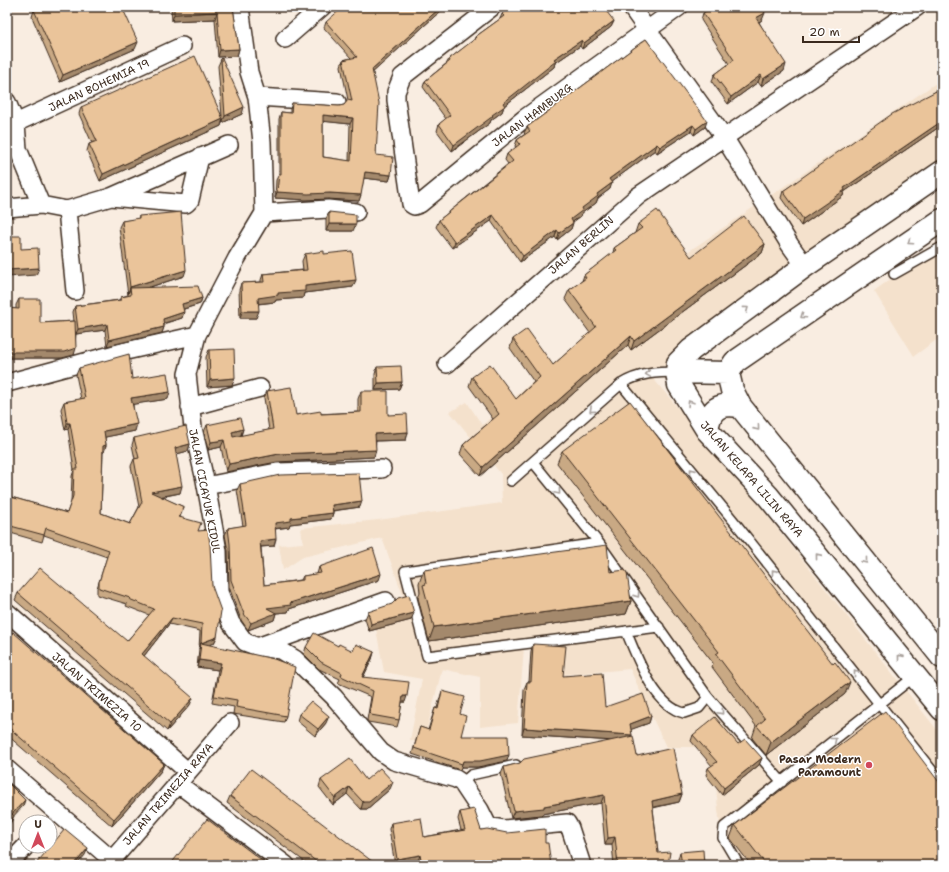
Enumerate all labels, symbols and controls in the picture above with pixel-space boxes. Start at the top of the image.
scale bar [803,18,859,44]
text: 20 m [809,24,840,40]
street label: JALAN BOHEMIA 19 [46,56,152,115]
street label: JALAN HAMBURG [489,80,576,150]
street label: JALAN BERLIN [546,213,617,278]
one-way arrow [907,237,914,245]
one-way arrow [742,307,749,314]
one-way arrow [800,311,807,318]
one-way arrow [645,369,651,378]
one-way arrow [688,400,695,407]
one-way arrow [589,405,597,413]
street label: JALAN KELAPA LILIN RAYA [697,418,806,541]
one-way arrow [753,423,760,430]
street label: JALAN CICAYUR KIDUL [185,428,224,555]
one-way arrow [690,468,697,475]
one-way arrow [553,488,560,495]
one-way arrow [815,554,822,561]
one-way arrow [861,557,868,564]
one-way arrow [772,569,779,576]
one-way arrow [632,591,639,598]
street label: JALAN TRIMEZIA 10 [49,649,145,736]
one-way arrow [897,655,904,662]
one-way arrow [853,671,860,678]
one-way arrow [716,707,724,715]
one-way arrow [830,738,837,745]
street label: JALAN TRIMEZIA RAYA [120,740,217,849]
place label: Pasar Modern Paramount [779,752,862,780]
marker: Pasar Modern Paramount [864,760,874,770]
north arrow [18,814,58,854]
text: U [34,817,42,832]

